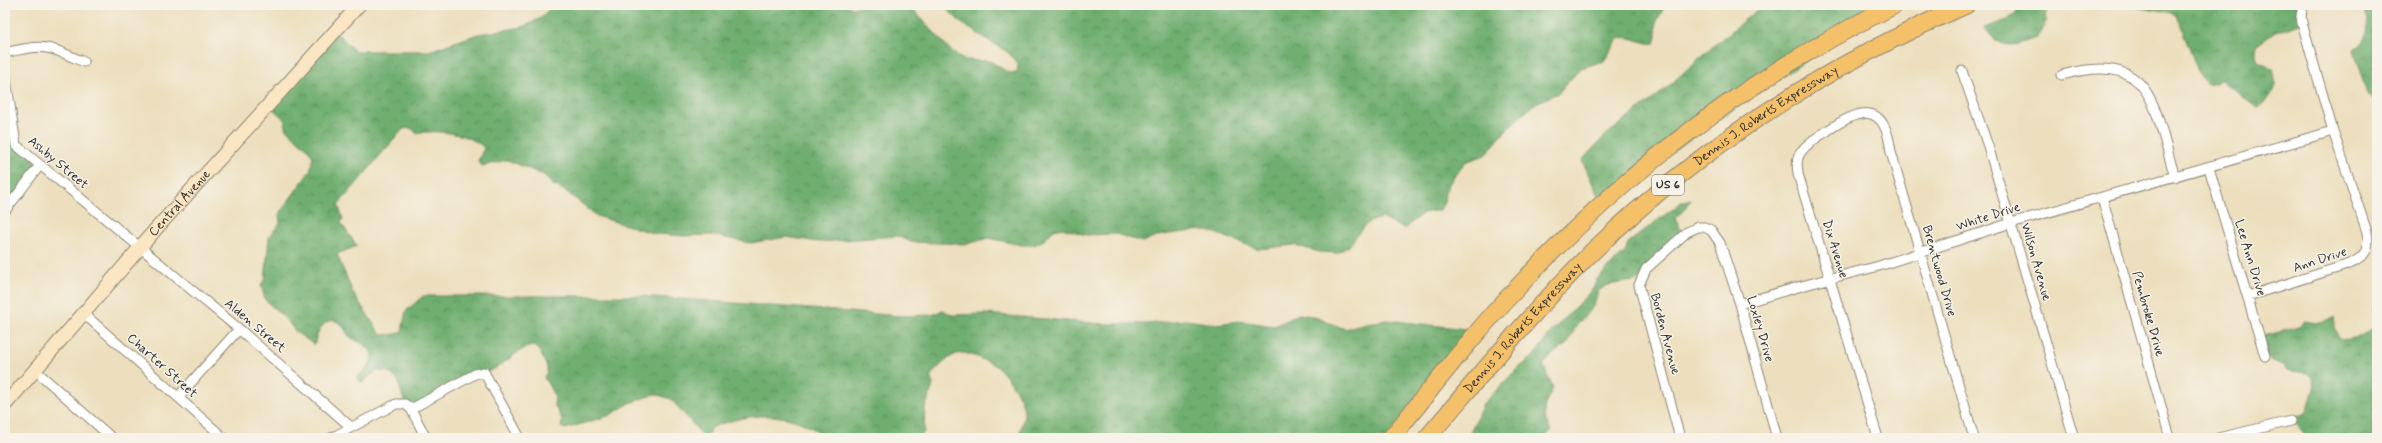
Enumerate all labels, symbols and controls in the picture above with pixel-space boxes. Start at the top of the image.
street label: Dennis J. Roberts Expressway [1690,62,1841,170]
street label: Ashby Street [24,133,92,193]
street label: Central Avenue [145,166,214,240]
road number: US 6 [1652,175,1684,195]
street label: White Drive [1954,199,2022,235]
street label: Dix Avenue [1818,218,1852,280]
street label: Lee Ann Drive [2230,218,2270,299]
street label: Wilson Avenue [2017,221,2055,303]
street label: Brentwood Drive [1918,224,1960,319]
street label: Ann Drive [2291,243,2349,277]
street label: Dennis J. Roberts Expressway [1460,259,1586,397]
street label: Pembroke Drive [2128,269,2168,359]
street label: Borden Avenue [1646,291,1684,377]
street label: Loxley Drive [1742,294,1778,364]
street label: Alden Street [221,295,289,357]
street label: Charter Street [123,330,201,402]

